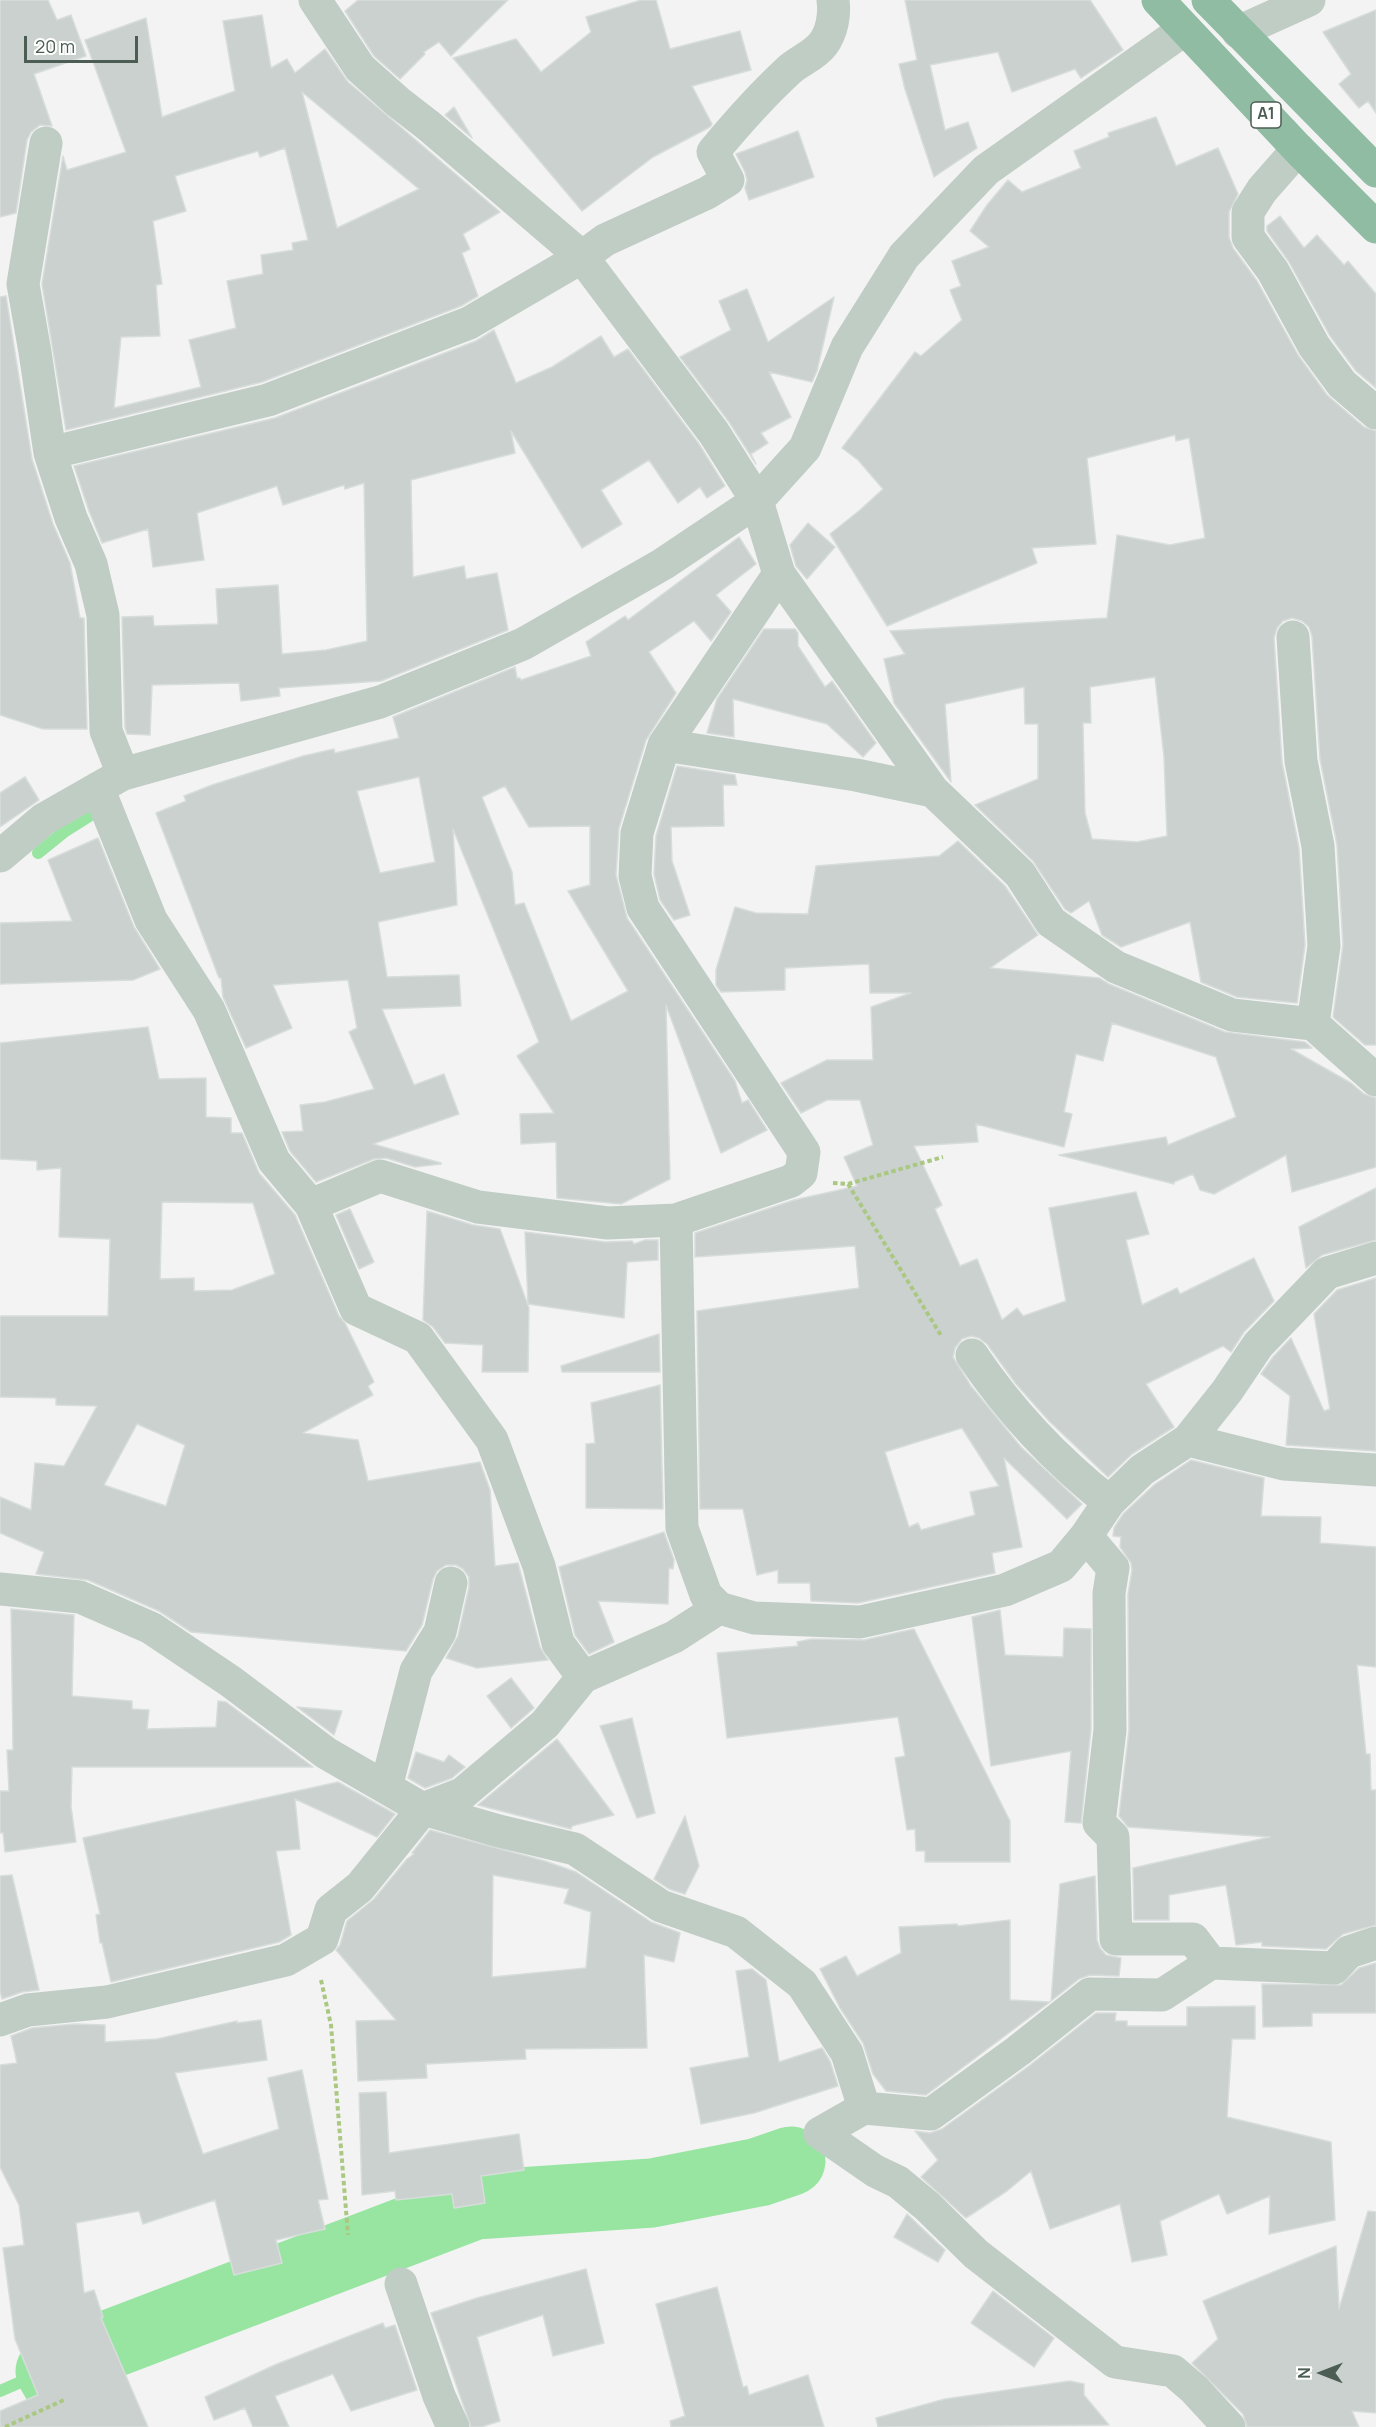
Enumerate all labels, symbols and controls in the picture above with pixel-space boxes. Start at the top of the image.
scale bar [27,24,141,62]
text: 20 m [35,34,75,58]
road number: A1 [1251,102,1281,128]
north arrow [1292,2343,1352,2403]
text: N [1293,2367,1315,2379]

